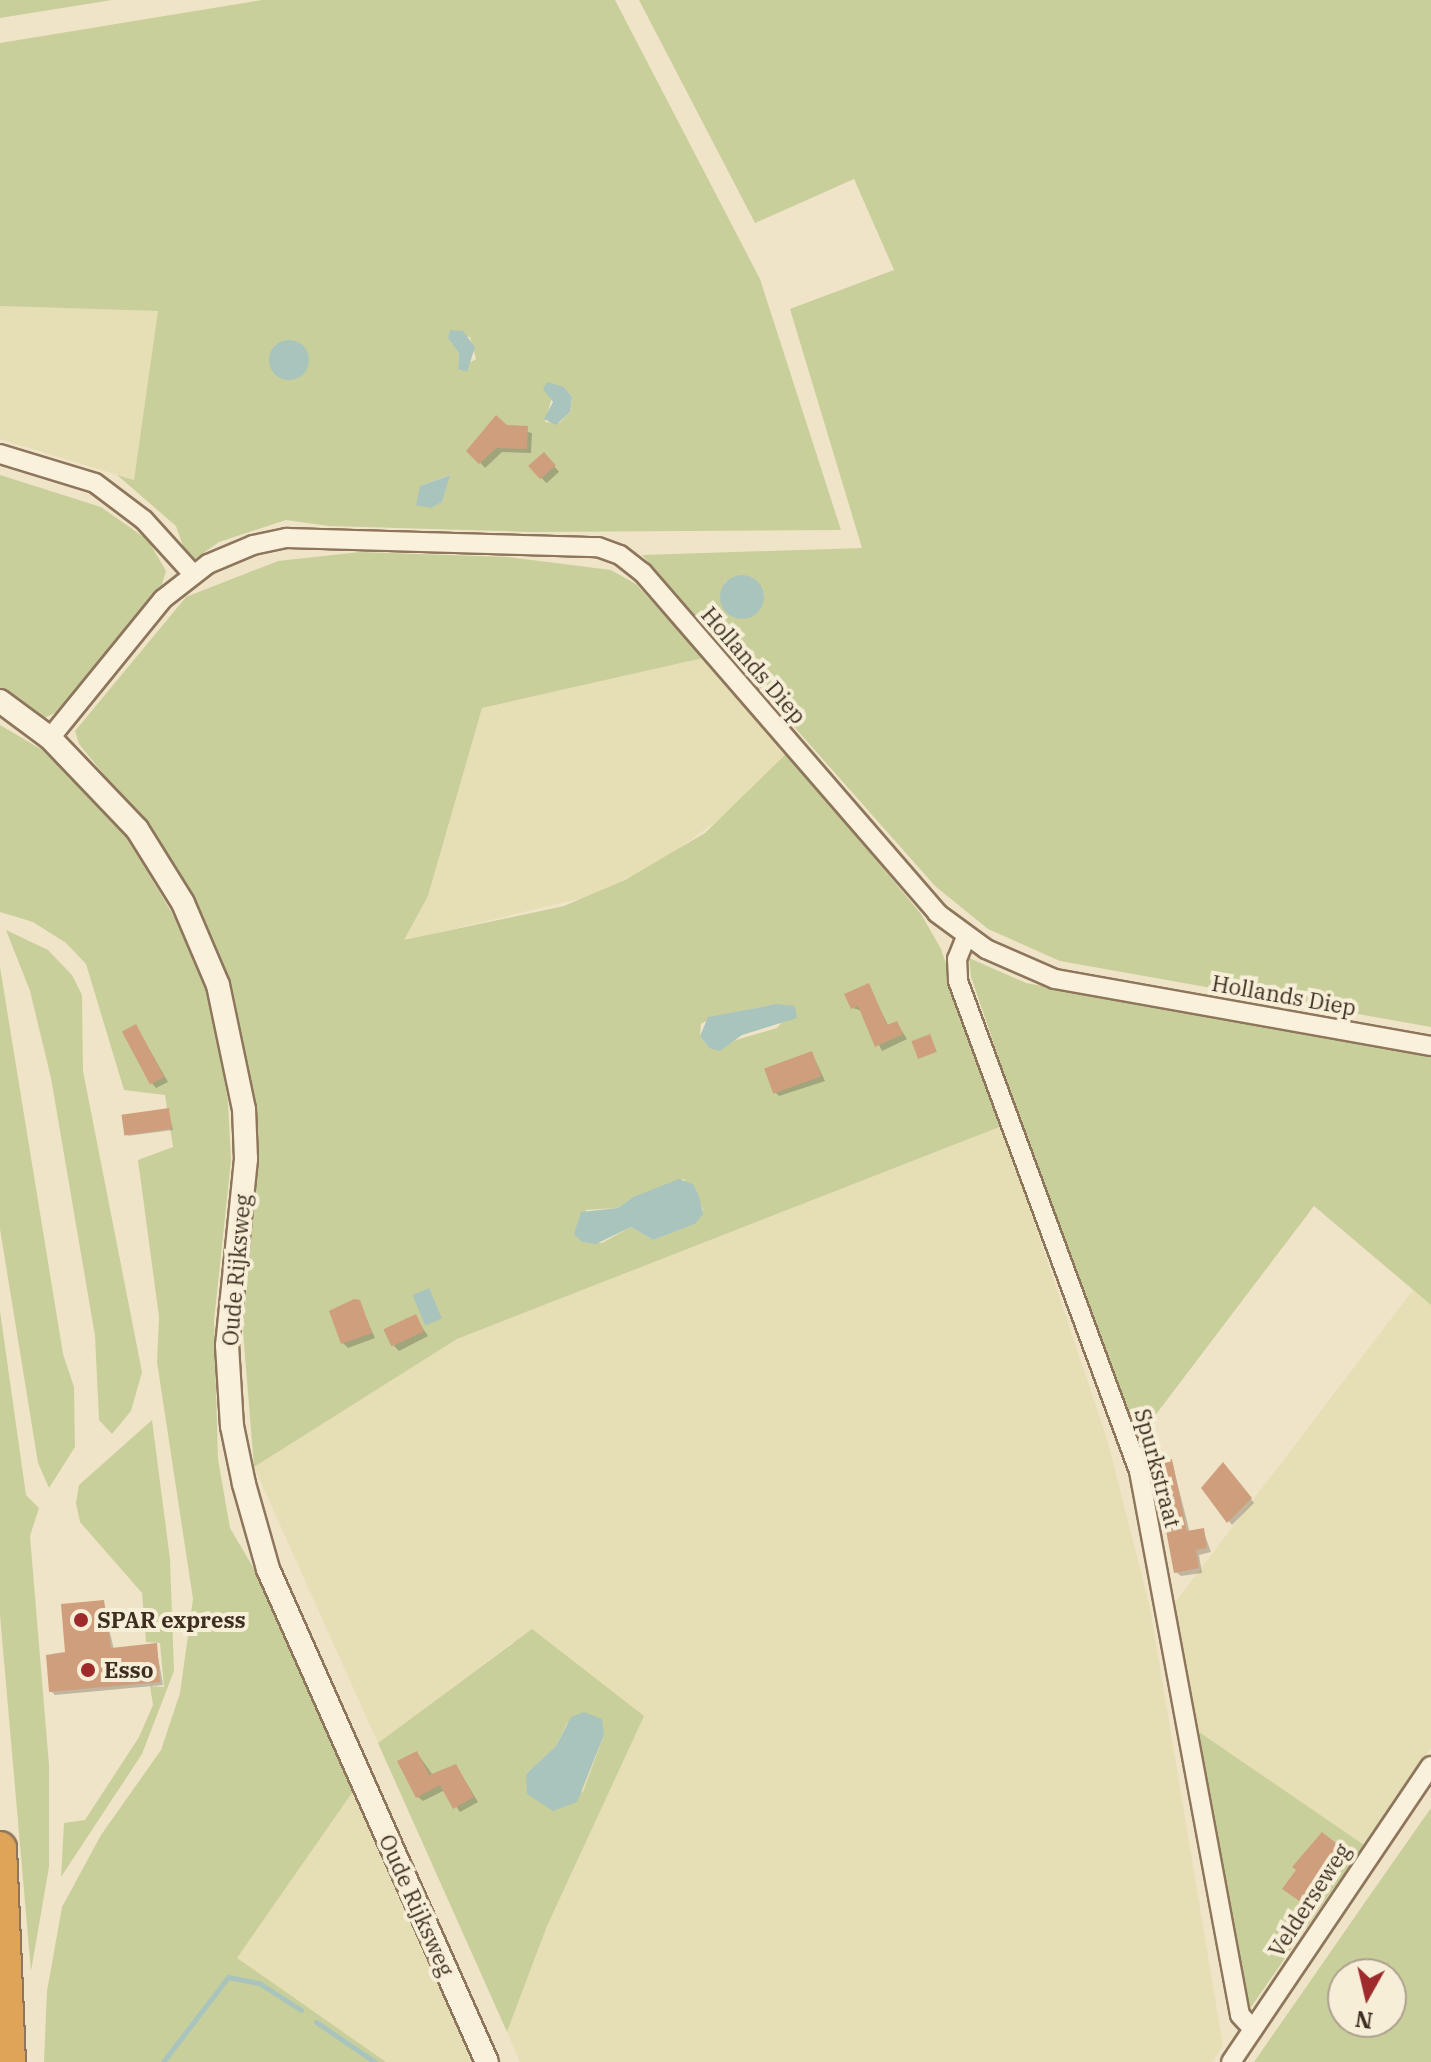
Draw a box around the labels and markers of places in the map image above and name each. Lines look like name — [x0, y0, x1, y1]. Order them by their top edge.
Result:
place label: SPAR express — [97, 1607, 246, 1633]
marker: SPAR express — [72, 1611, 90, 1629]
place label: Esso — [104, 1657, 153, 1683]
marker: Esso — [79, 1661, 97, 1679]

